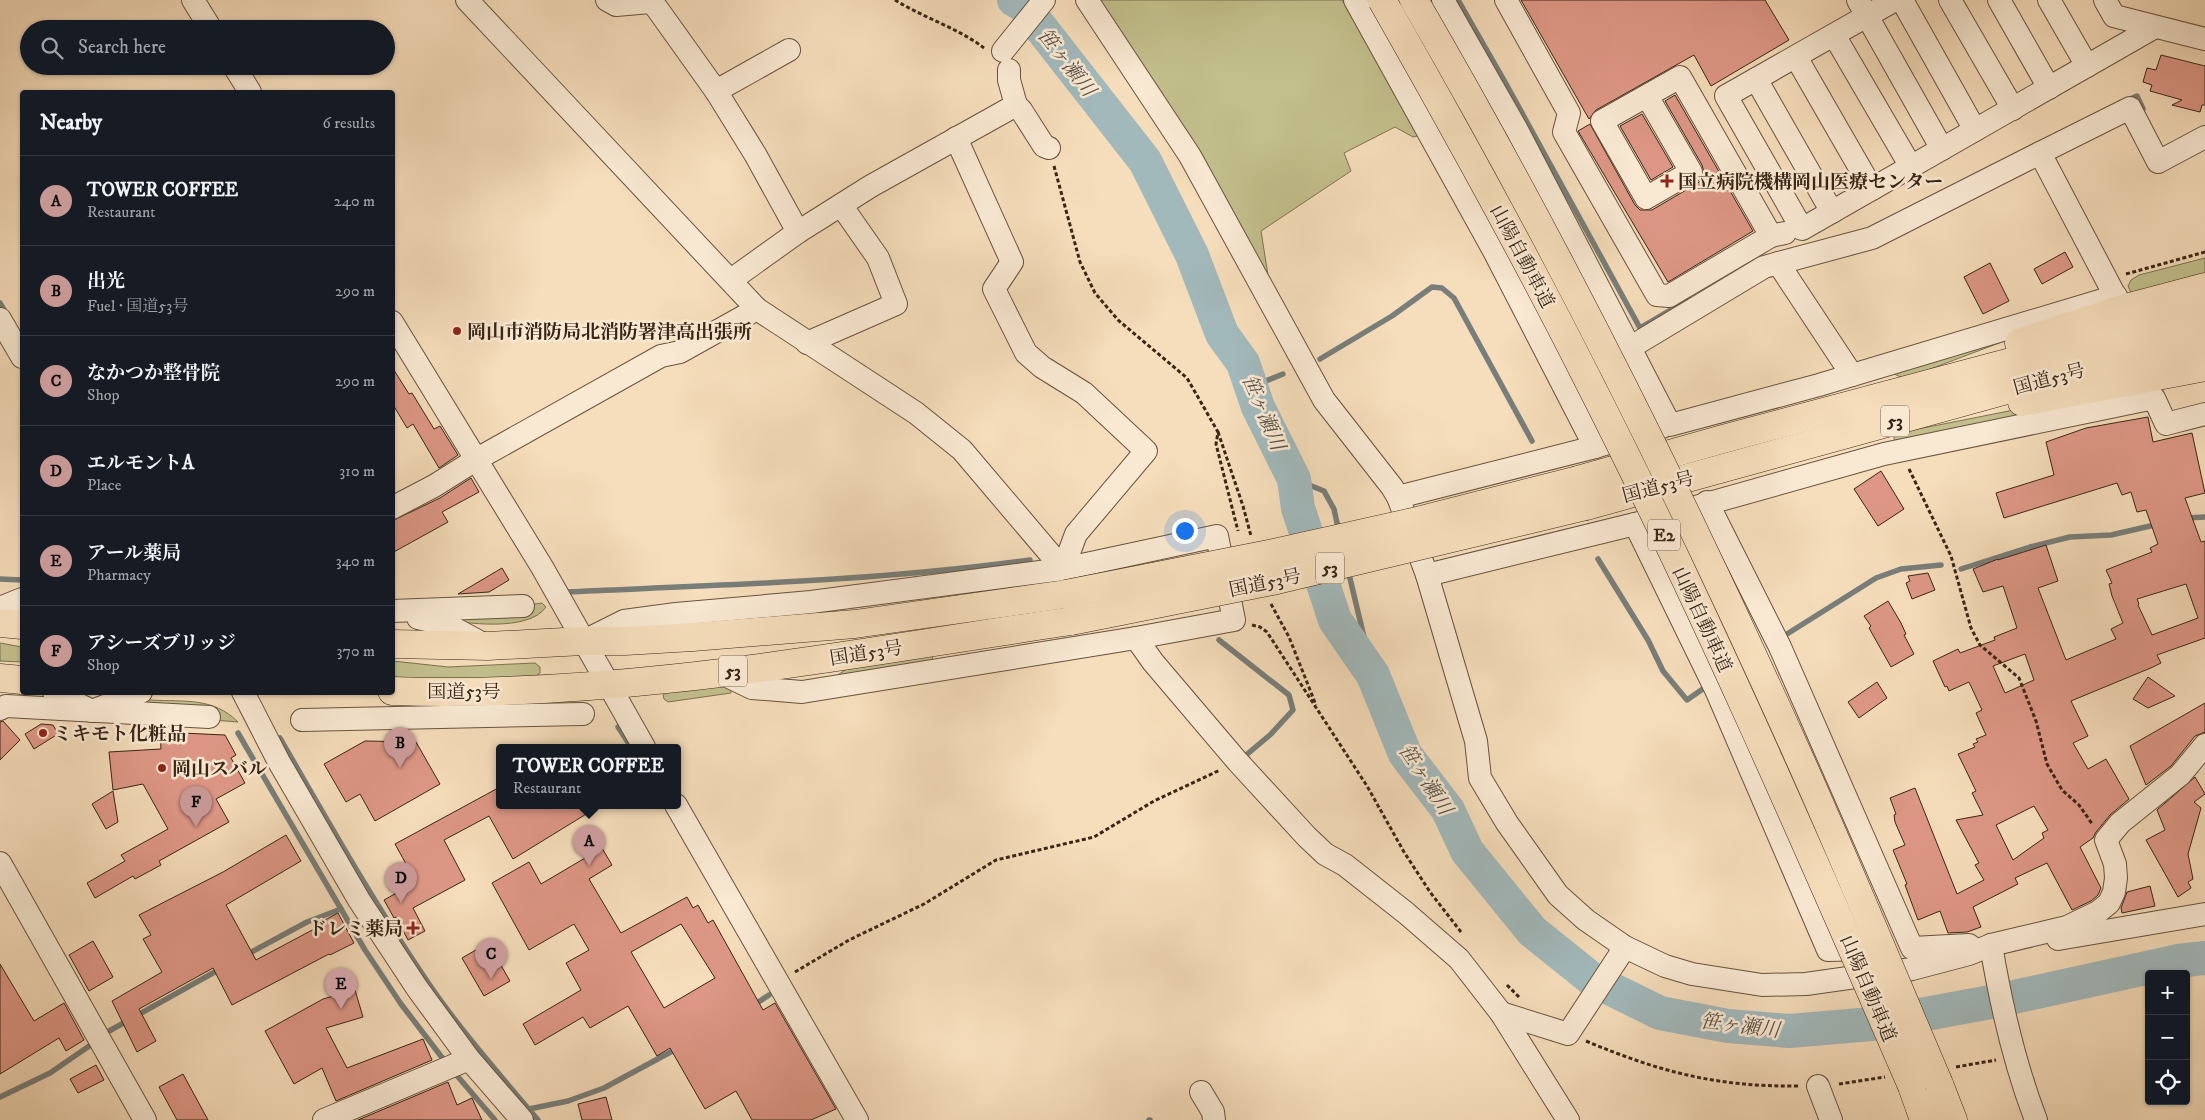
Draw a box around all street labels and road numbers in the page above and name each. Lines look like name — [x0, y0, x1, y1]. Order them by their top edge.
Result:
street label: 山陽自動車道 — [1485, 201, 1559, 312]
street label: 国道53号 — [2011, 359, 2088, 400]
road number: 53 — [1881, 406, 1909, 436]
street label: 国道53号 — [1620, 467, 1697, 508]
road number: E2 — [1648, 520, 1680, 550]
road number: 53 — [1316, 552, 1344, 584]
street label: 山陽自動車道 — [1667, 563, 1736, 676]
street label: 国道53号 — [1227, 565, 1304, 602]
street label: 国道53号 — [828, 636, 904, 671]
road number: 53 — [719, 656, 747, 686]
street label: 国道53号 — [427, 681, 501, 704]
street label: 山陽自動車道 — [1835, 932, 1900, 1046]

